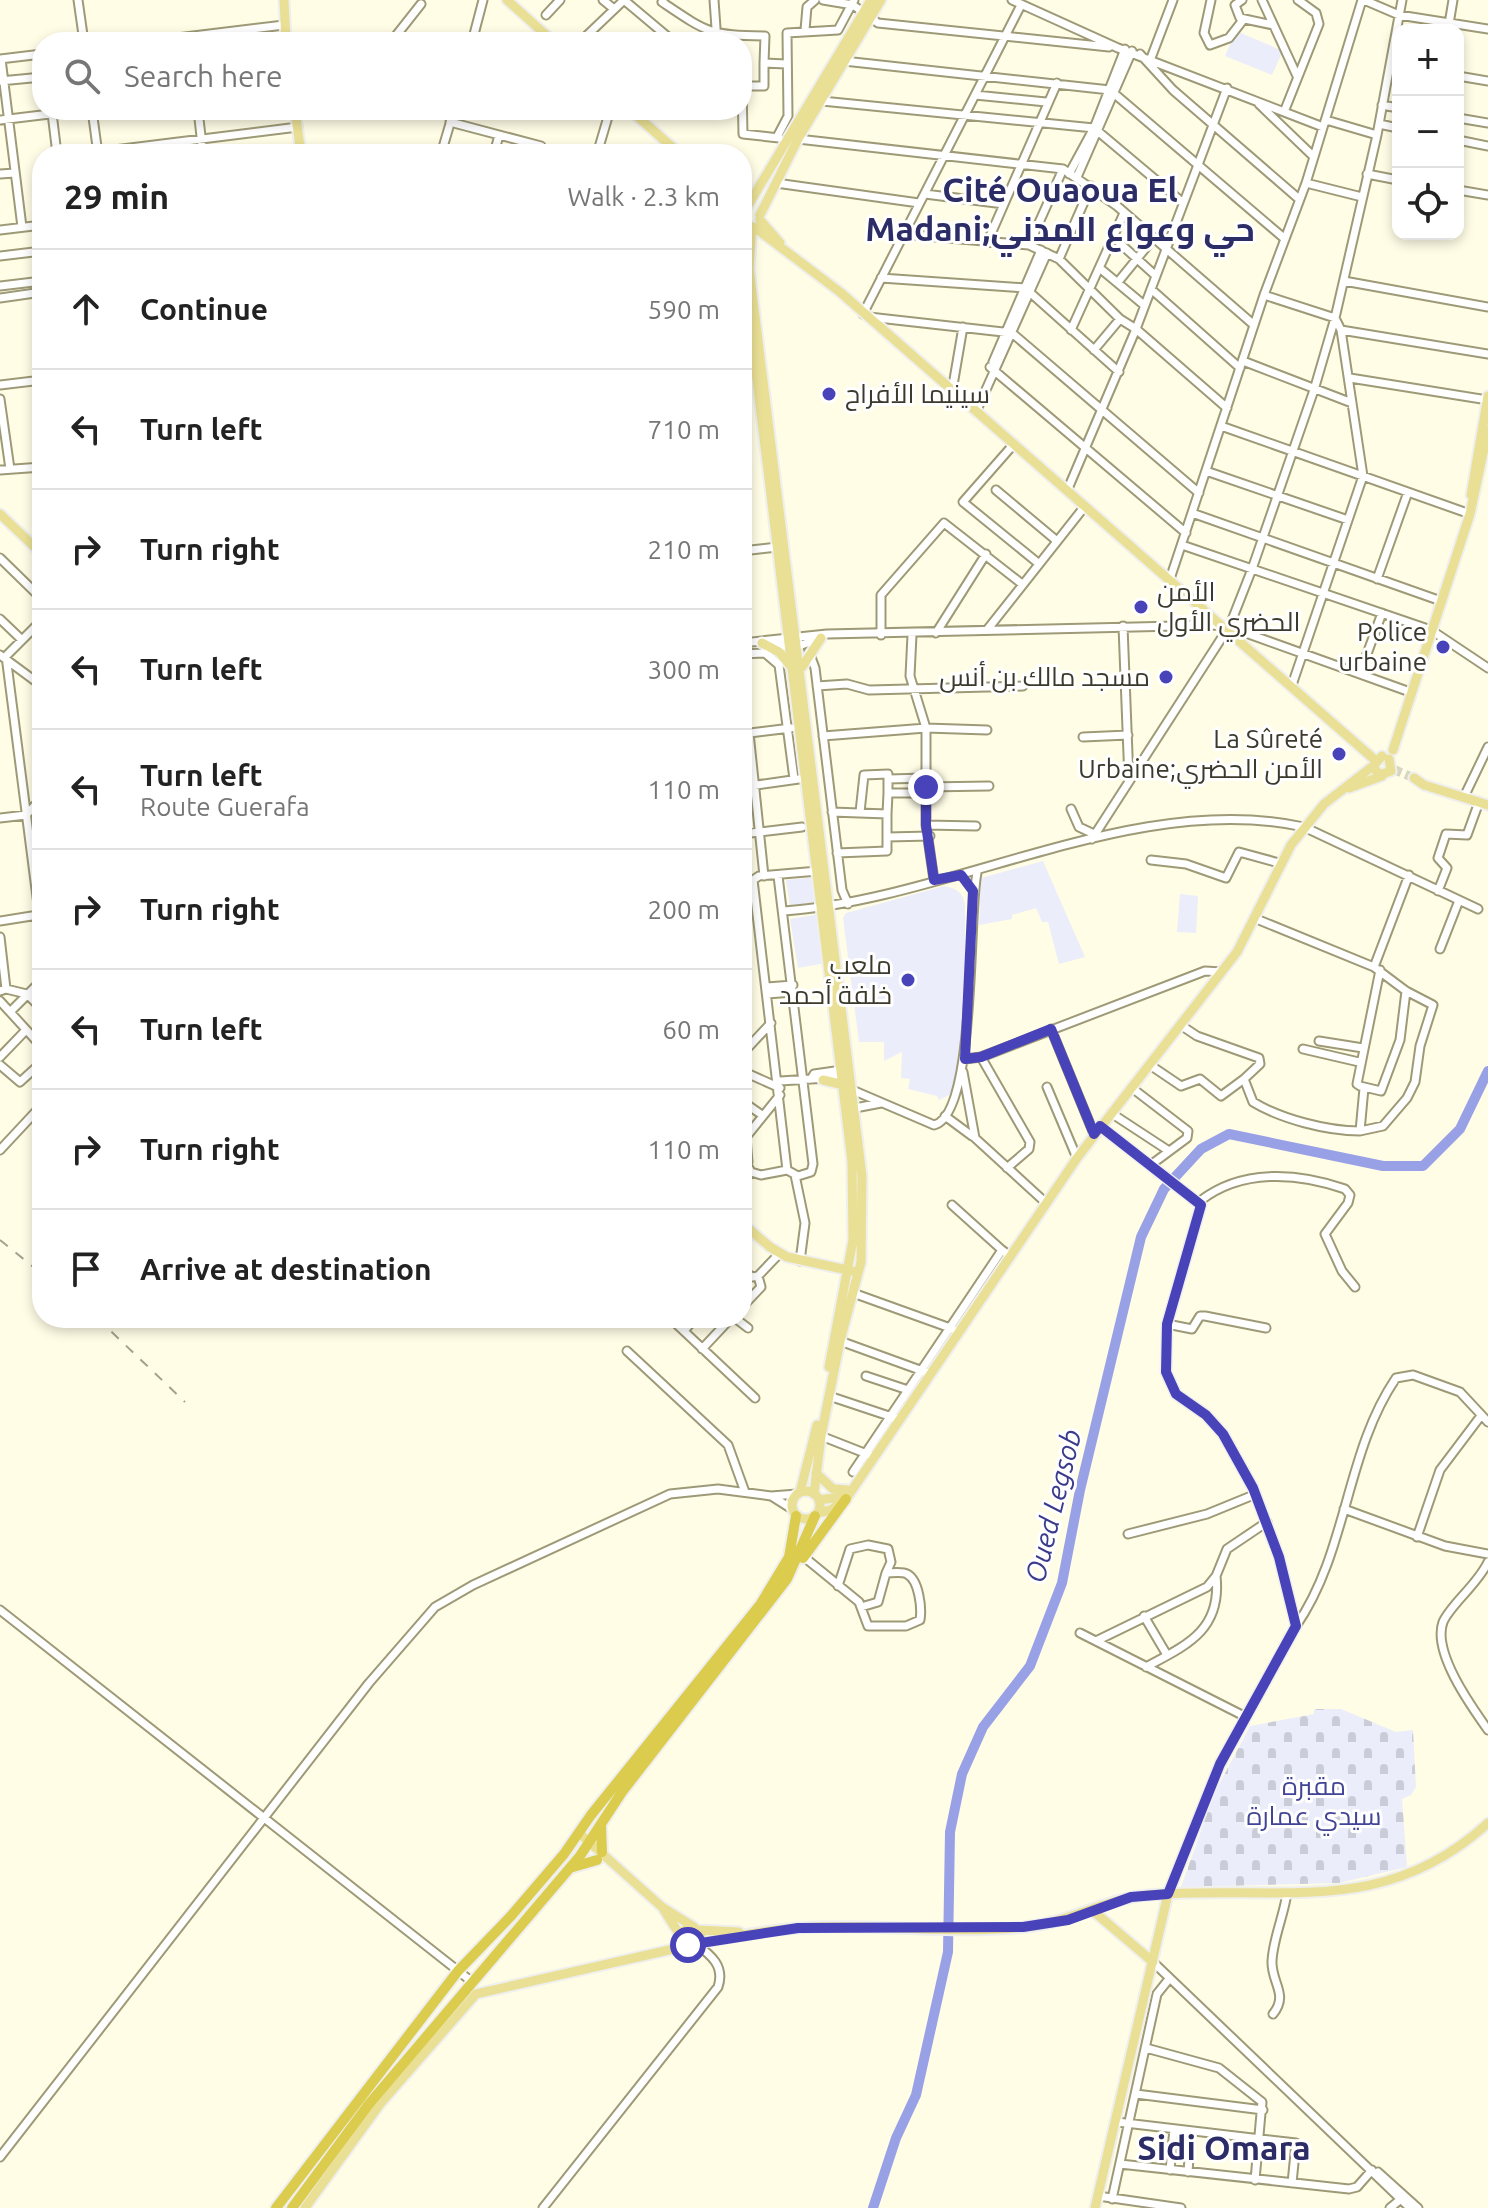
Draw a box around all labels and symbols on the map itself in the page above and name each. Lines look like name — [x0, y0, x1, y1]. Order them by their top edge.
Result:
district label: Cité Ouaoua El Madani;حي وعواع المدني — [865, 170, 1255, 257]
place label: سينيما الأفراح — [845, 379, 990, 411]
marker: سينيما الأفراح — [820, 385, 838, 403]
place label: الأمن الحضري الأول — [1157, 577, 1300, 642]
marker: الأمن الحضري الأول — [1132, 598, 1150, 616]
place label: Police urbaine — [1338, 617, 1427, 676]
marker: Police urbaine — [1434, 638, 1452, 656]
place label: مسجد مالك بن أنس — [939, 660, 1150, 693]
marker: مسجد مالك بن أنس — [1157, 668, 1175, 686]
place label: La Sûreté Urbaine;الأمن الحضري — [1078, 724, 1323, 789]
marker: La Sûreté Urbaine;الأمن الحضري — [1330, 745, 1348, 763]
route end — [908, 769, 944, 805]
place label: ملعب خلفة أحمد — [779, 950, 892, 1009]
marker: ملعب خلفة أحمد — [899, 971, 917, 989]
water label: Oued Legsob — [1019, 1426, 1087, 1586]
park label: مقبرة سيدي عمارة — [1247, 1771, 1381, 1836]
route start — [670, 1927, 706, 1963]
district label: Sidi Omara — [1137, 2128, 1311, 2166]

